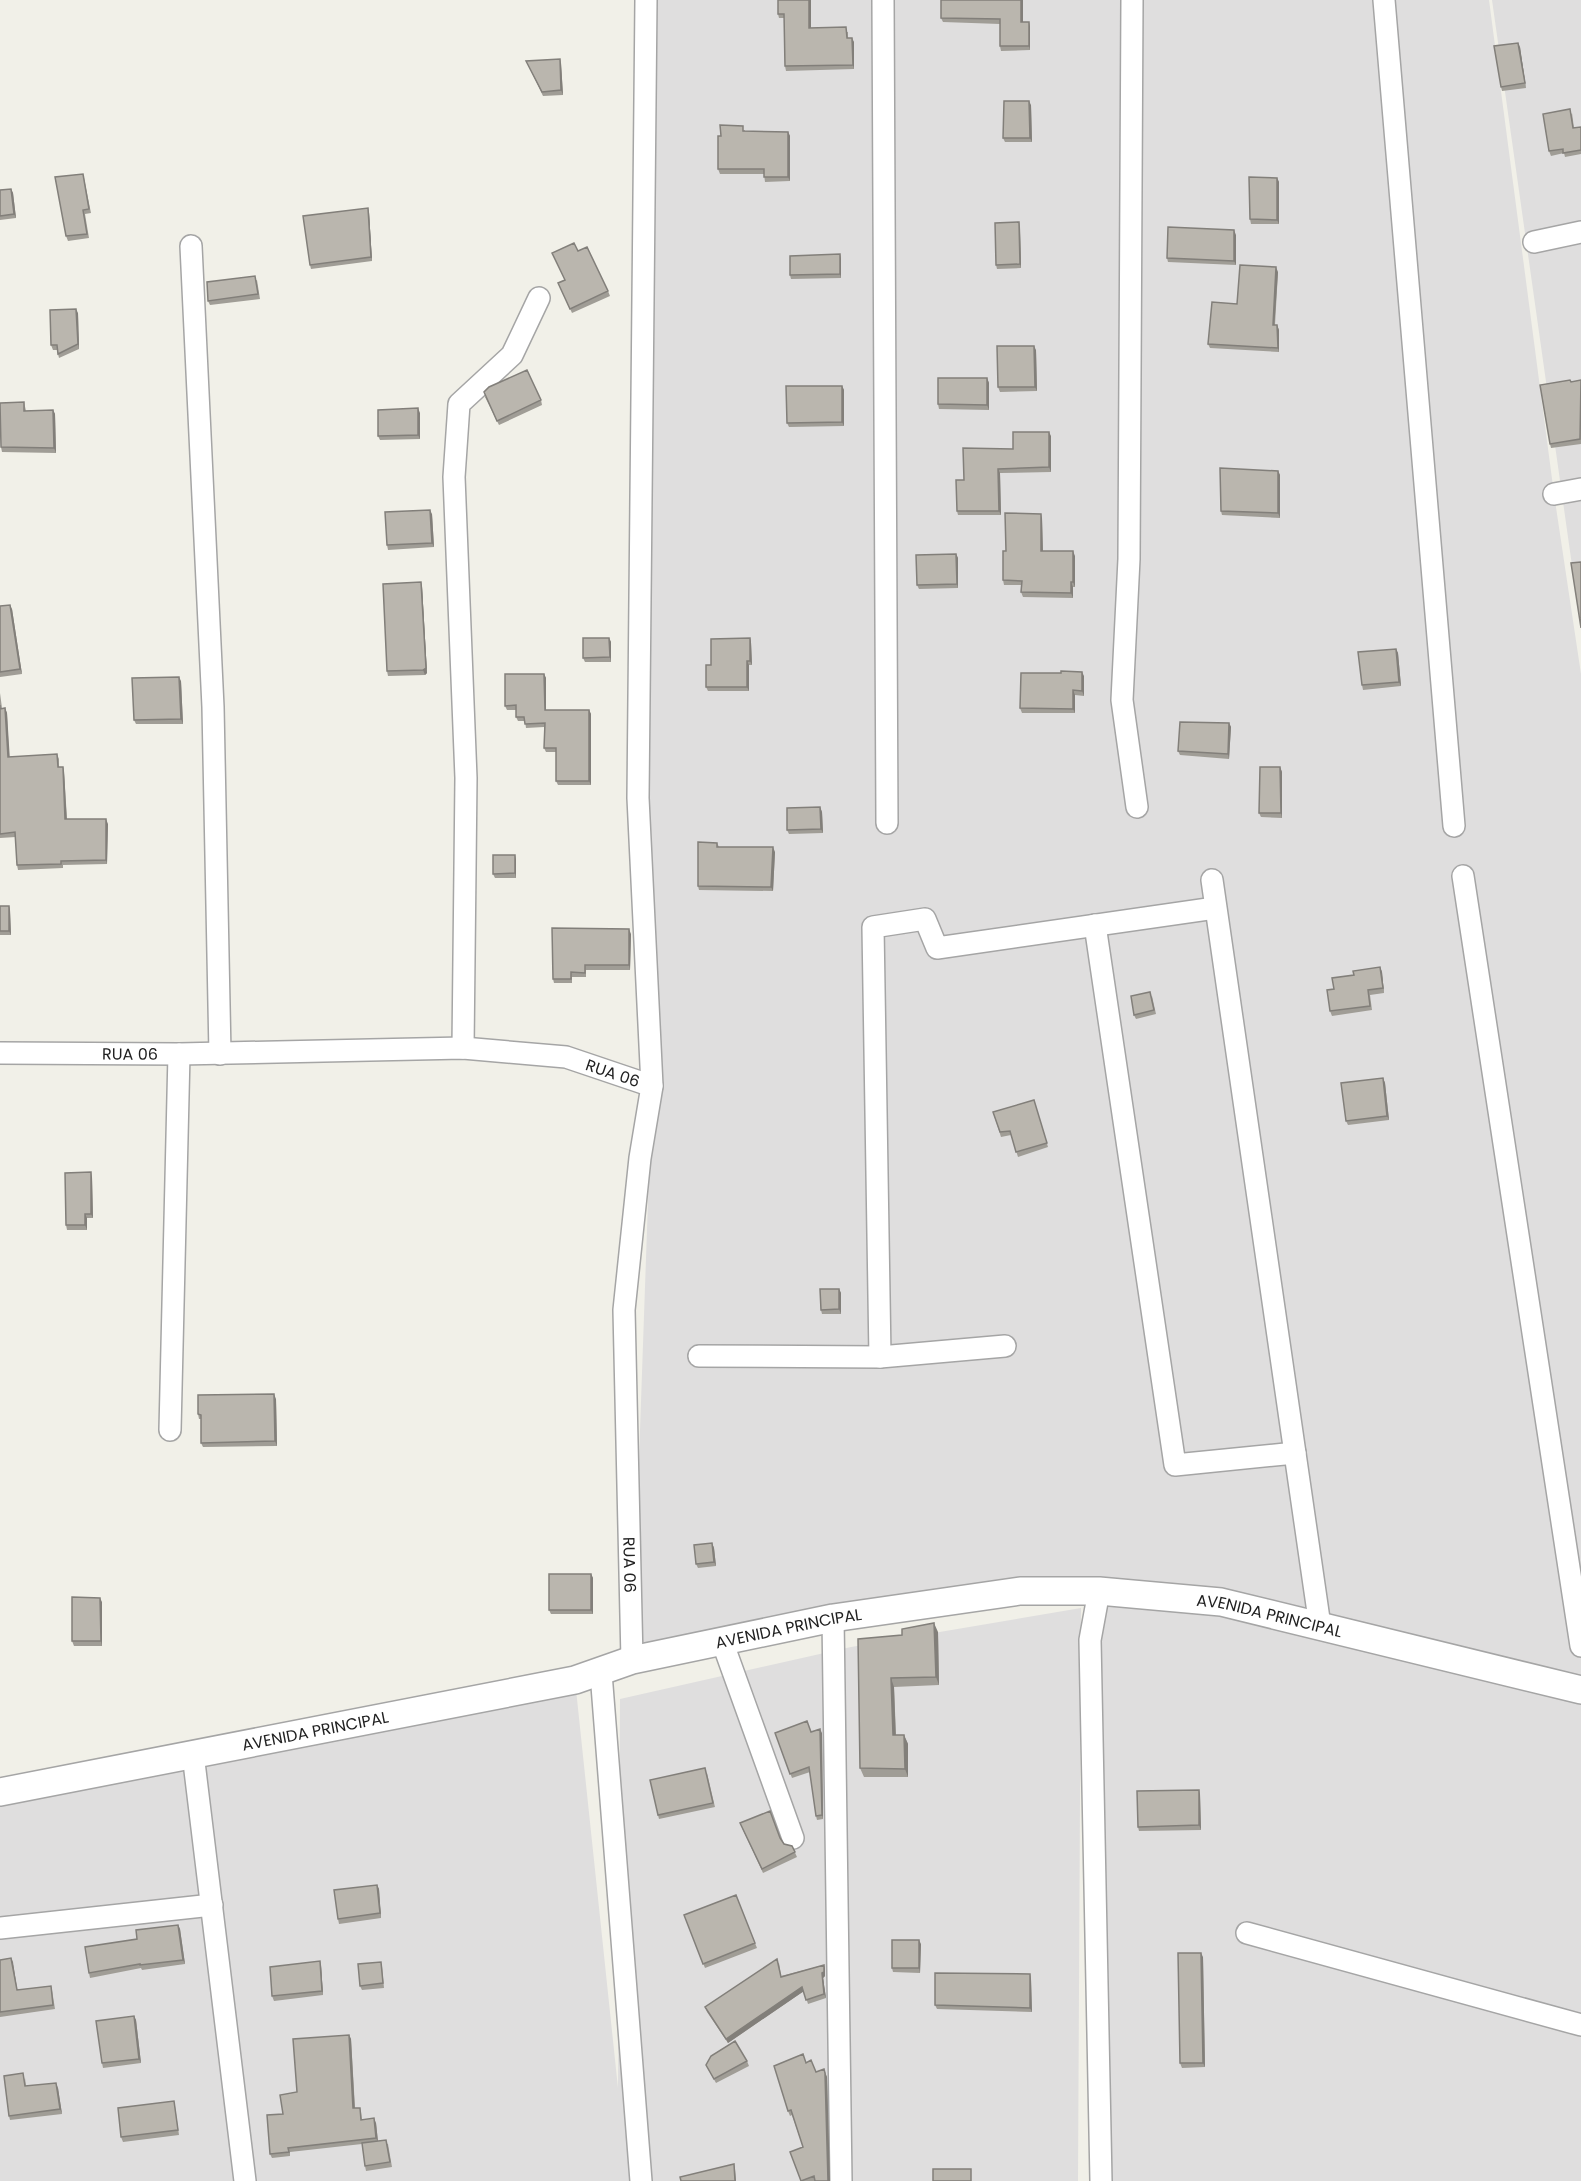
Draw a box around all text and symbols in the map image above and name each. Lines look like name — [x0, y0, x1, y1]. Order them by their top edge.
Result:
street label: RUA 06 — [102, 1043, 158, 1066]
street label: RUA 06 — [583, 1053, 643, 1093]
street label: RUA 06 — [617, 1537, 641, 1593]
street label: AVENIDA PRINCIPAL — [1196, 1589, 1345, 1643]
street label: AVENIDA PRINCIPAL — [713, 1603, 863, 1654]
street label: AVENIDA PRINCIPAL — [240, 1706, 391, 1757]

